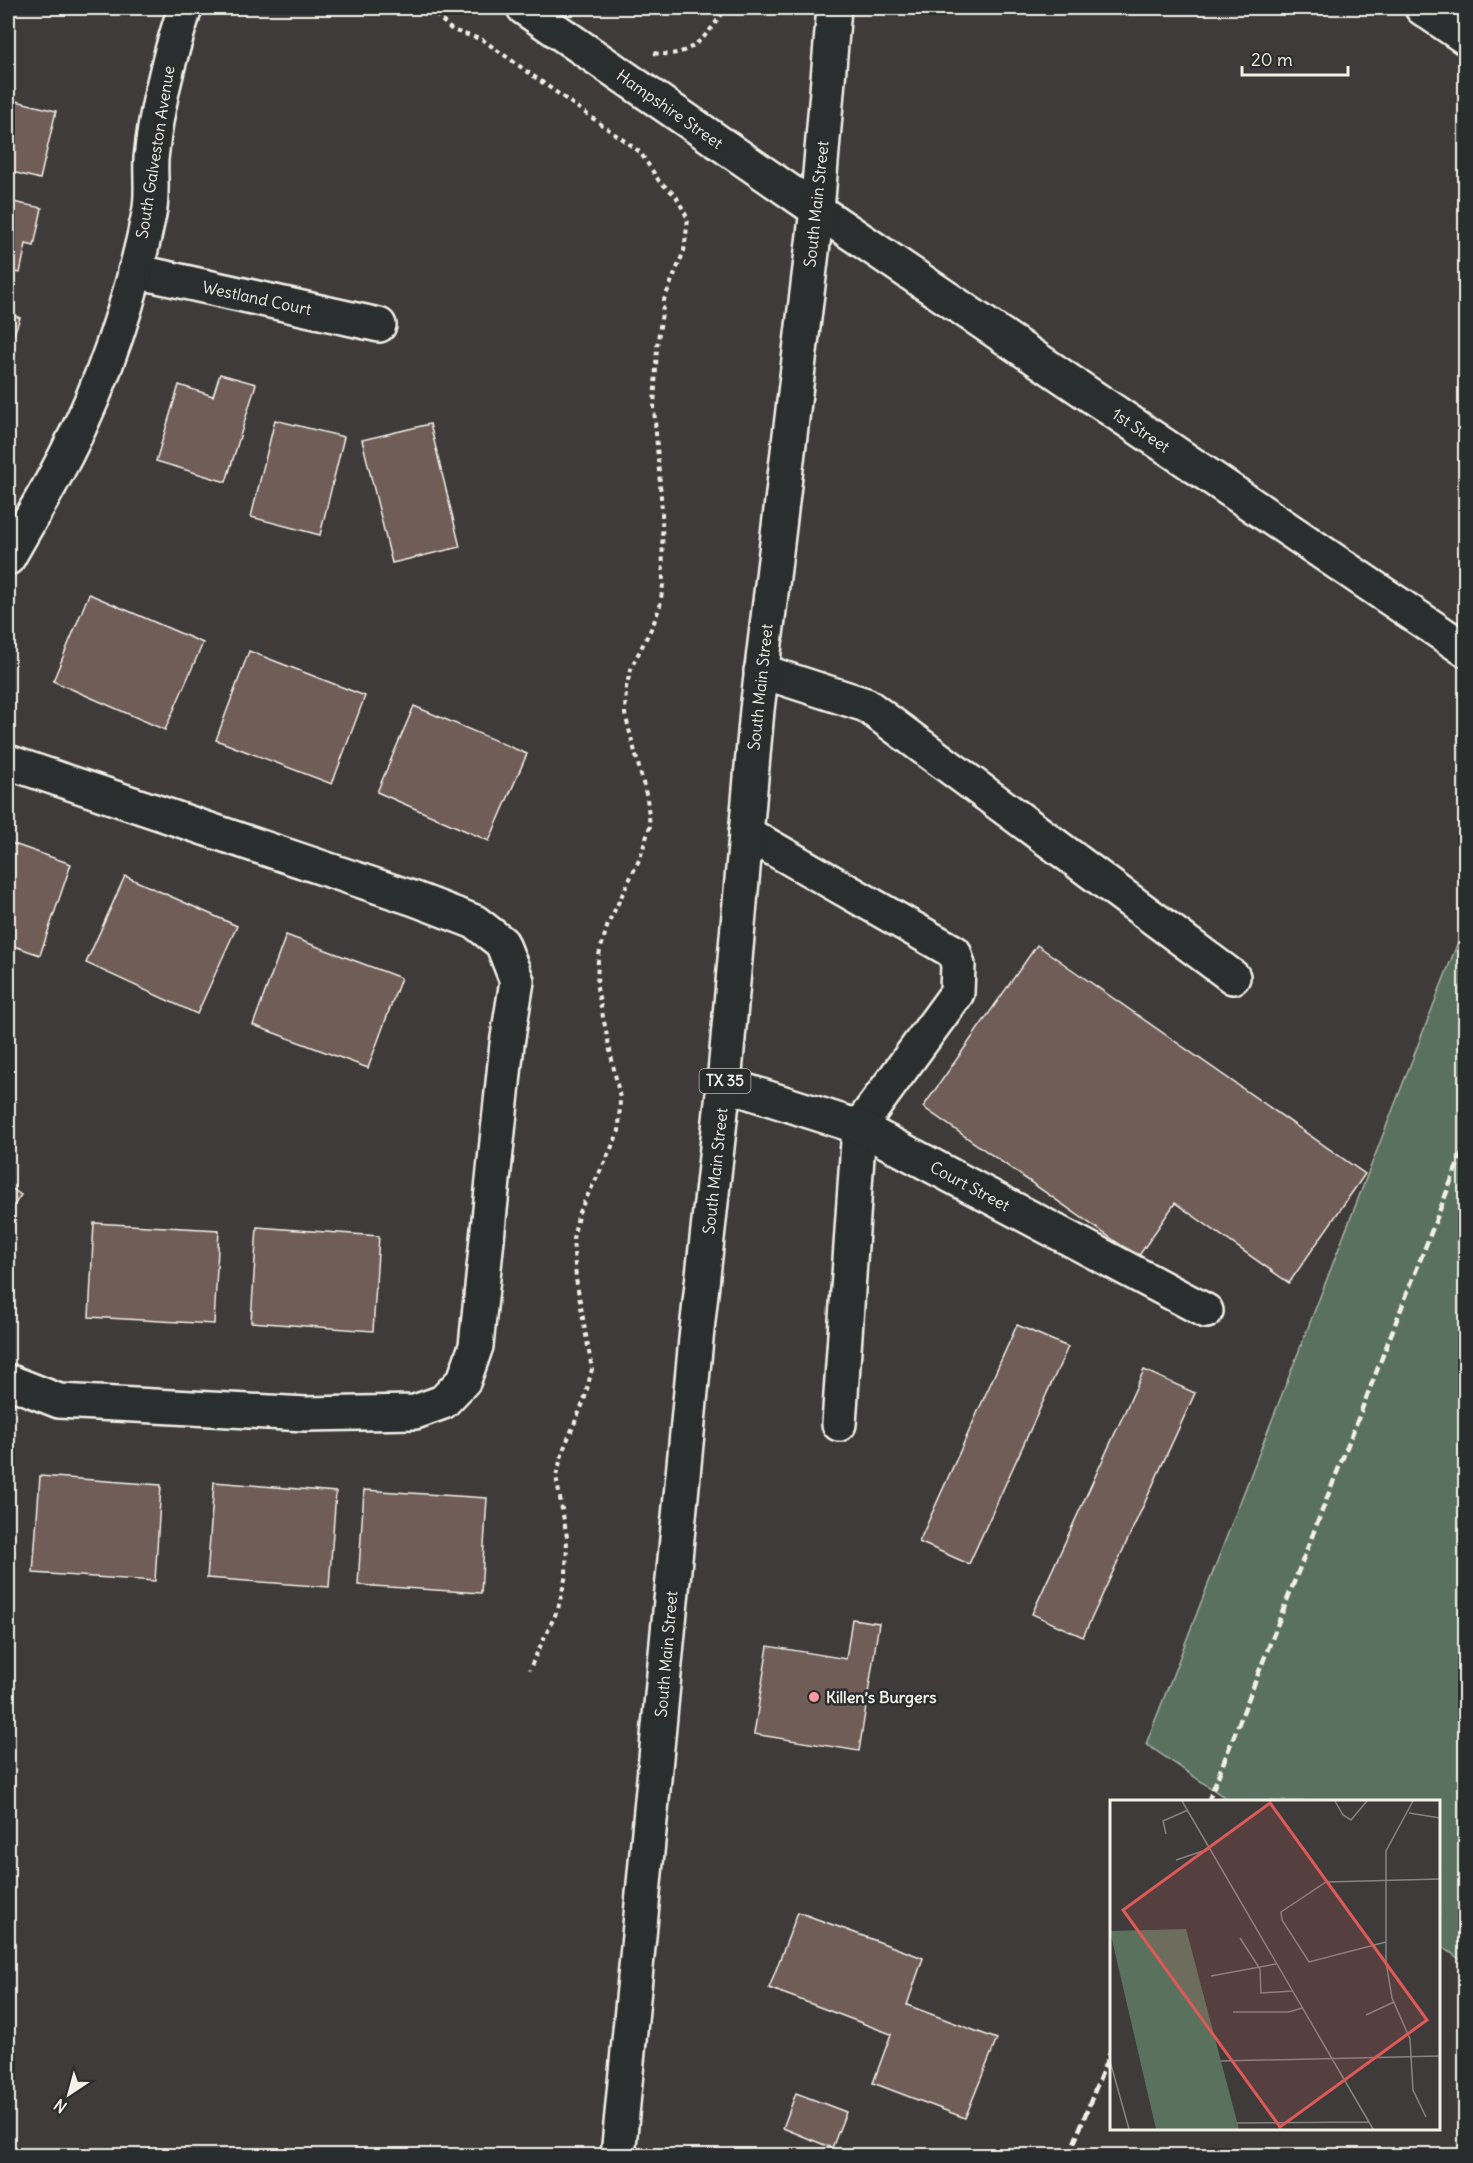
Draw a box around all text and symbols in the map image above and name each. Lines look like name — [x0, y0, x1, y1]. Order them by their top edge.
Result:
scale bar — [1242, 39, 1348, 77]
text: 20 m — [1251, 48, 1293, 71]
street label: South Galveston Avenue — [131, 64, 179, 240]
street label: Hampshire Street — [613, 65, 727, 153]
street label: South Main Street — [799, 139, 833, 268]
street label: Westland Court — [201, 277, 314, 319]
street label: 1st Street — [1108, 403, 1174, 457]
street label: South Main Street — [743, 622, 777, 751]
road number: TX 35 — [700, 1069, 750, 1093]
street label: South Main Street — [698, 1106, 732, 1235]
street label: Court Street — [927, 1157, 1014, 1216]
street label: South Main Street — [651, 1589, 682, 1718]
place label: Killen’s Burgers — [826, 1687, 936, 1708]
marker: Killen’s Burgers — [807, 1690, 821, 1704]
inset map — [1110, 1800, 1440, 2130]
north arrow — [39, 2064, 99, 2124]
text: N — [50, 2095, 71, 2117]

